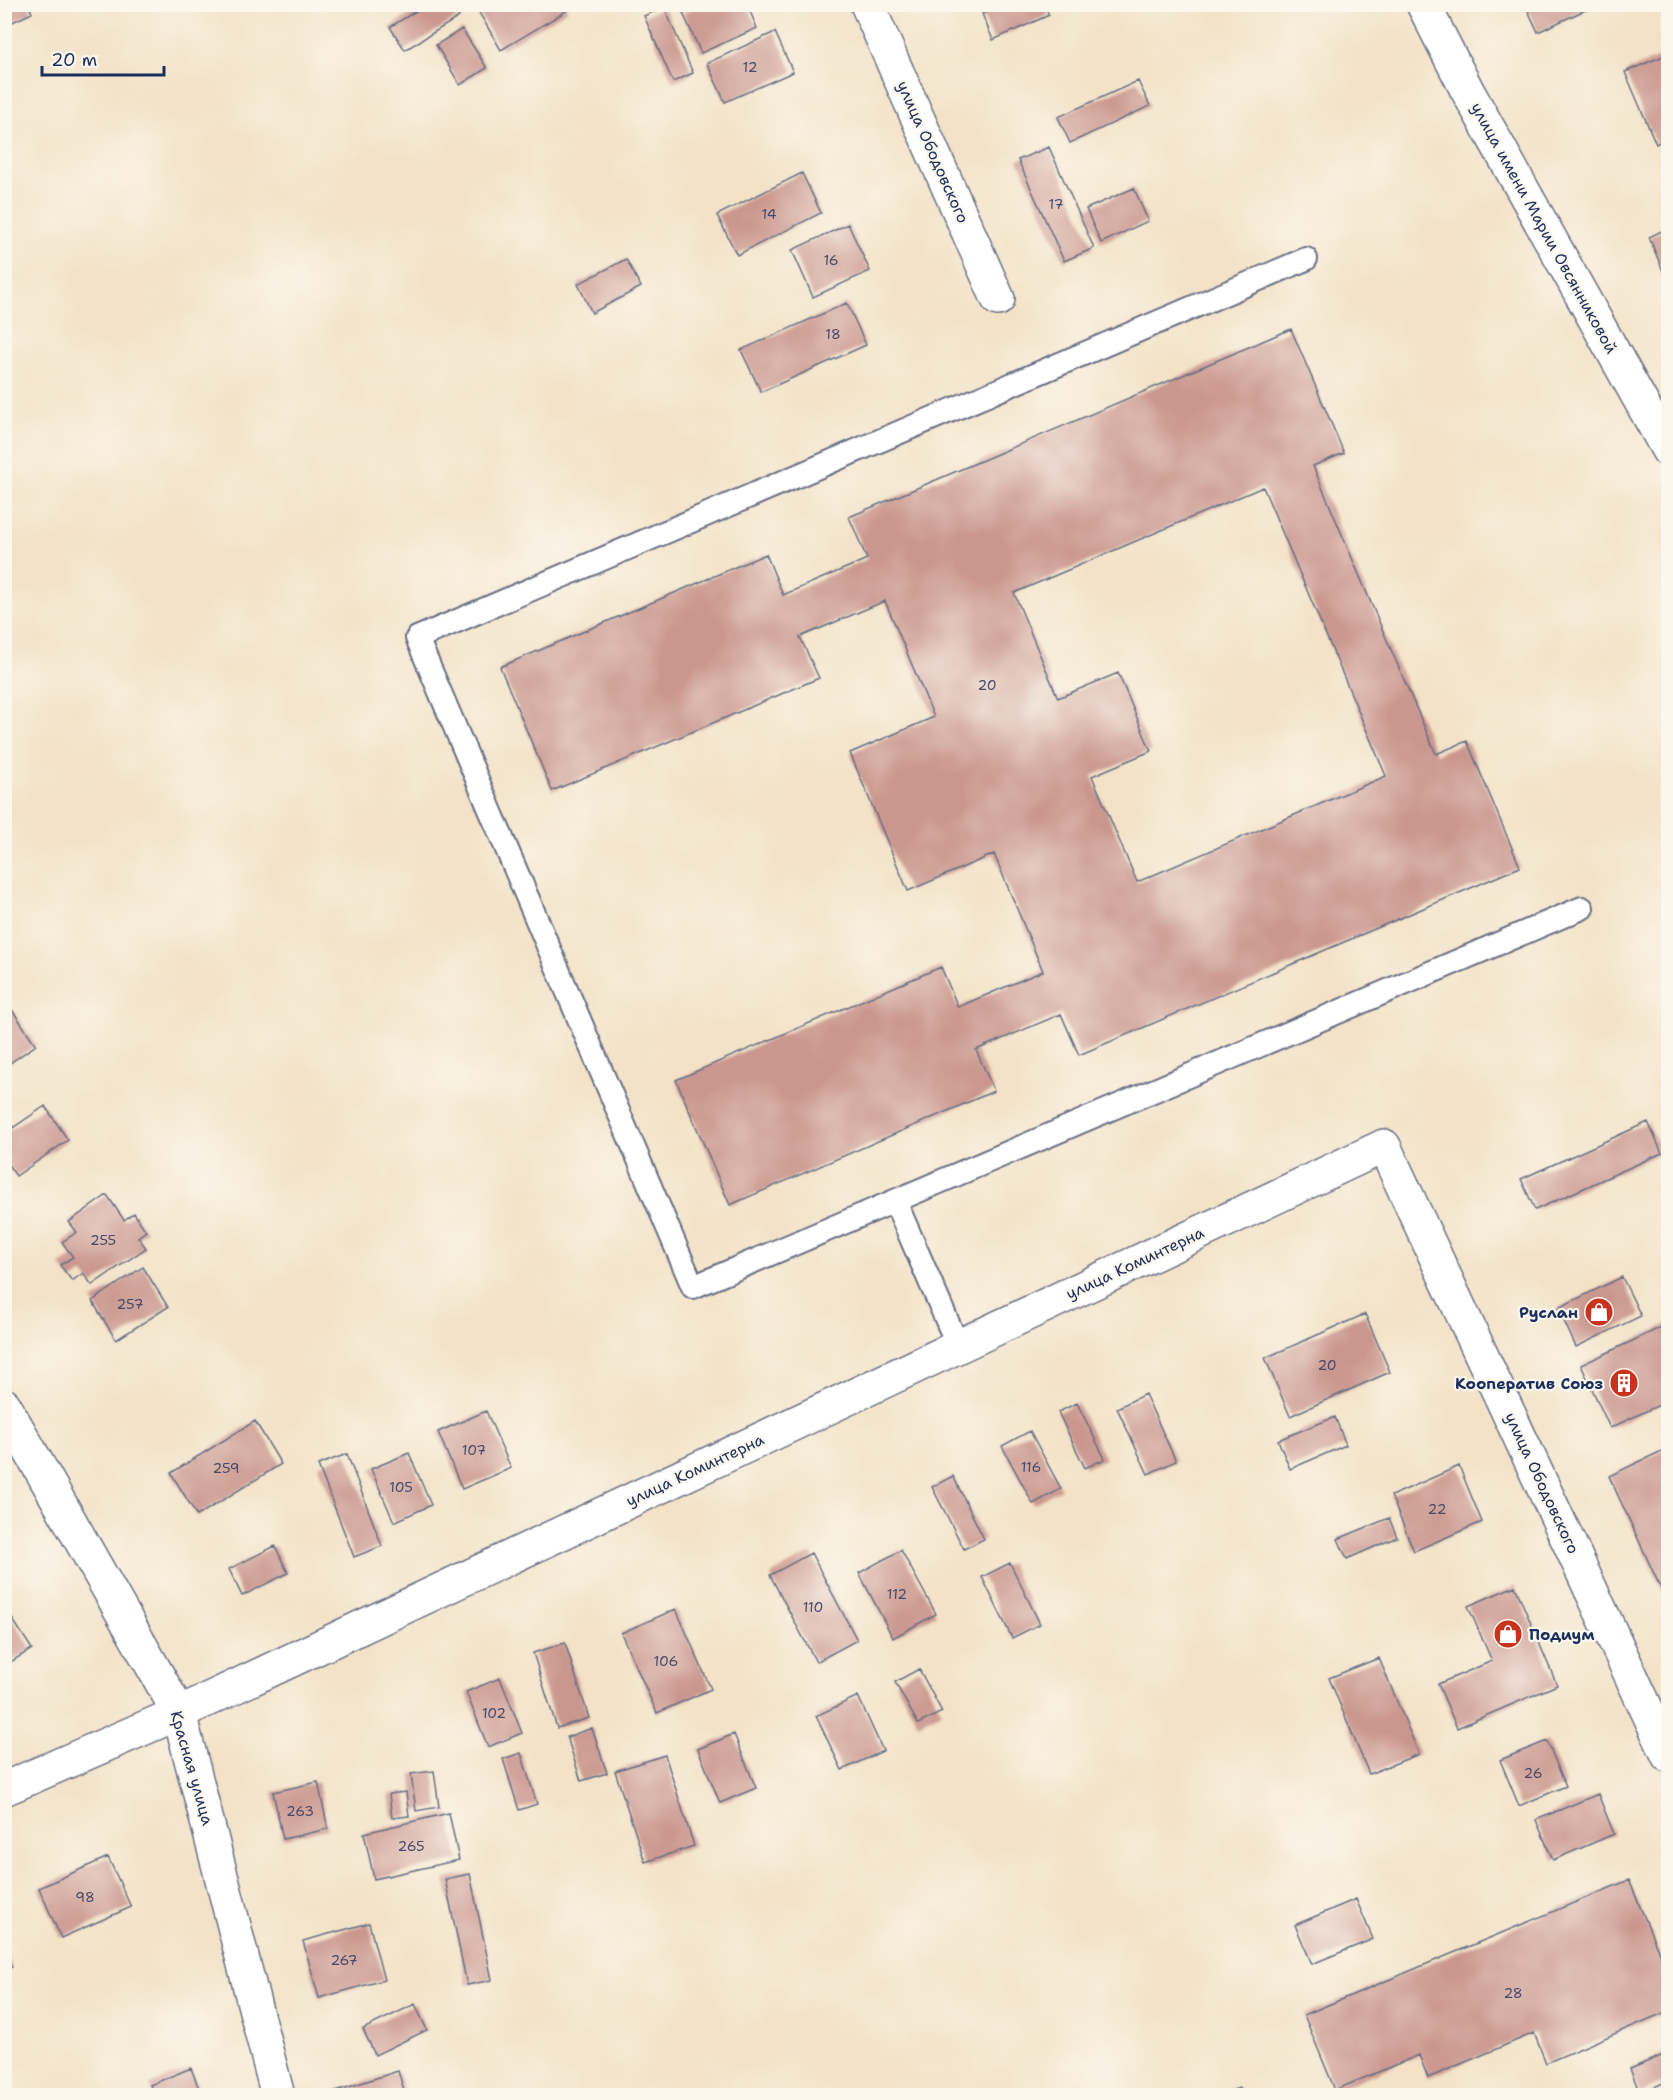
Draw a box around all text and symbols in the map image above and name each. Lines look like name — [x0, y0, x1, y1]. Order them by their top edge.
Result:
scale bar — [42, 39, 164, 77]
text: 20 m — [51, 48, 97, 72]
house number: 12 — [743, 58, 757, 76]
street label: улица Ободовского — [892, 77, 974, 227]
street label: улица имени Марии Овсянниковой — [1466, 99, 1622, 357]
house number: 17 — [1049, 195, 1063, 213]
house number: 14 — [761, 205, 777, 223]
house number: 16 — [823, 251, 839, 269]
house number: 18 — [825, 325, 841, 343]
house number: 20 — [977, 676, 997, 694]
street label: улица Коминтерна — [1063, 1222, 1207, 1304]
house number: 255 — [90, 1231, 116, 1249]
house number: 257 — [116, 1295, 144, 1313]
shop icon: Руслан — [1583, 1296, 1615, 1328]
place label: Руслан — [1519, 1302, 1578, 1323]
house number: 20 — [1317, 1356, 1337, 1374]
building icon: Кооператив Союз — [1608, 1367, 1640, 1399]
place label: Кооператив Союз — [1455, 1373, 1603, 1394]
street label: улица Ободовского — [1500, 1409, 1584, 1557]
street label: улица Коминтерна — [623, 1429, 767, 1511]
house number: 107 — [462, 1441, 486, 1459]
house number: 116 — [1021, 1458, 1041, 1476]
house number: 259 — [212, 1459, 240, 1477]
house number: 105 — [389, 1478, 413, 1496]
house number: 22 — [1428, 1500, 1446, 1518]
house number: 112 — [887, 1585, 907, 1603]
house number: 110 — [803, 1598, 823, 1616]
shop icon: Подиум — [1492, 1618, 1524, 1650]
place label: Подиум — [1529, 1624, 1595, 1645]
house number: 106 — [654, 1652, 678, 1670]
house number: 102 — [482, 1704, 506, 1722]
street label: Красная улица — [166, 1708, 218, 1828]
house number: 26 — [1524, 1764, 1543, 1782]
house number: 263 — [286, 1802, 314, 1820]
house number: 265 — [398, 1837, 424, 1855]
house number: 98 — [75, 1888, 95, 1906]
house number: 267 — [330, 1951, 358, 1969]
house number: 28 — [1503, 1984, 1523, 2002]

